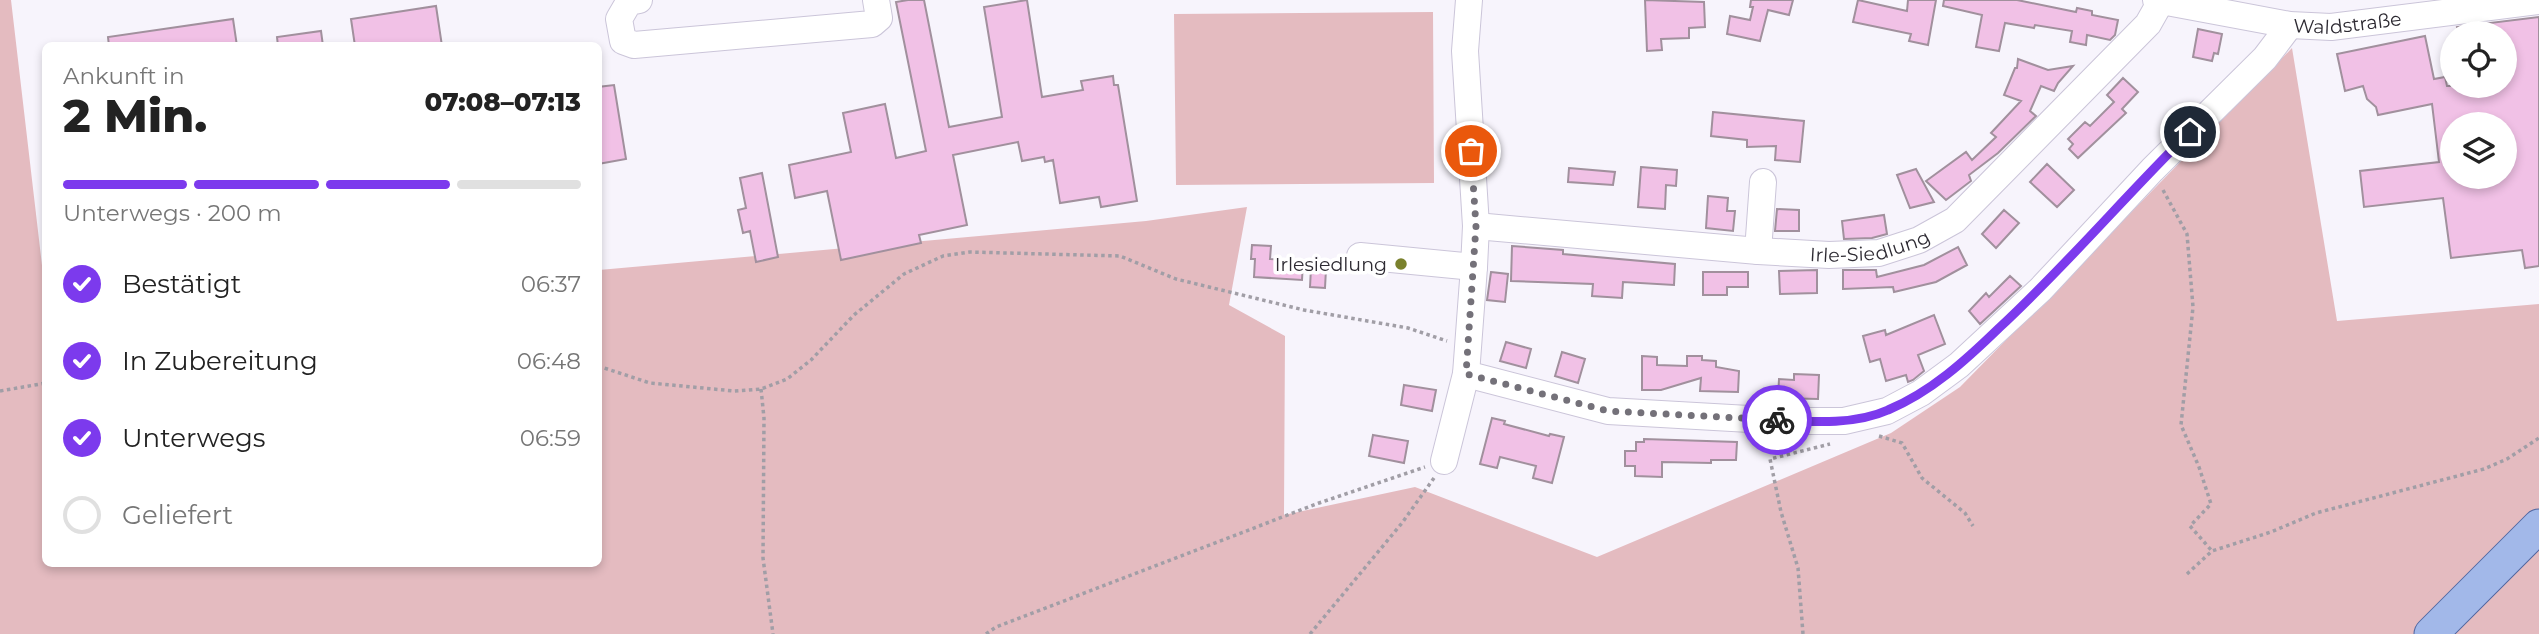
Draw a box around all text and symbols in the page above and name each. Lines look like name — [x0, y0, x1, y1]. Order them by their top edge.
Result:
street label: Waldstraße — [2293, 7, 2403, 39]
map controls — [2440, 21, 2517, 189]
button: locate — [2440, 21, 2517, 98]
text: Ankunft in — [63, 62, 184, 90]
text: 07:08–07:13 — [424, 86, 581, 118]
text: 2 Min. — [63, 87, 207, 144]
pin — [2160, 102, 2220, 162]
button: layers — [2440, 112, 2517, 189]
icon: home — [2171, 113, 2209, 151]
pin — [1441, 121, 1501, 181]
icon: bag — [1452, 132, 1490, 170]
text: Unterwegs · 200 m — [63, 199, 282, 227]
street label: Irle-Siedlung — [1809, 225, 1934, 267]
place label: Irlesiedlung — [1275, 253, 1387, 276]
marker: Irlesiedlung — [1393, 256, 1409, 272]
icon: check — [63, 265, 101, 303]
text: Bestätigt — [122, 268, 241, 300]
text: 06:37 — [521, 270, 581, 298]
icon: check — [63, 342, 101, 380]
text: In Zubereitung — [122, 345, 318, 377]
text: 06:48 — [517, 347, 581, 375]
courier — [1742, 385, 1812, 455]
icon: bike — [1758, 401, 1796, 439]
icon: check — [63, 419, 101, 457]
text: Unterwegs — [122, 422, 265, 454]
text: 06:59 — [520, 424, 581, 452]
text: Geliefert — [122, 499, 233, 531]

